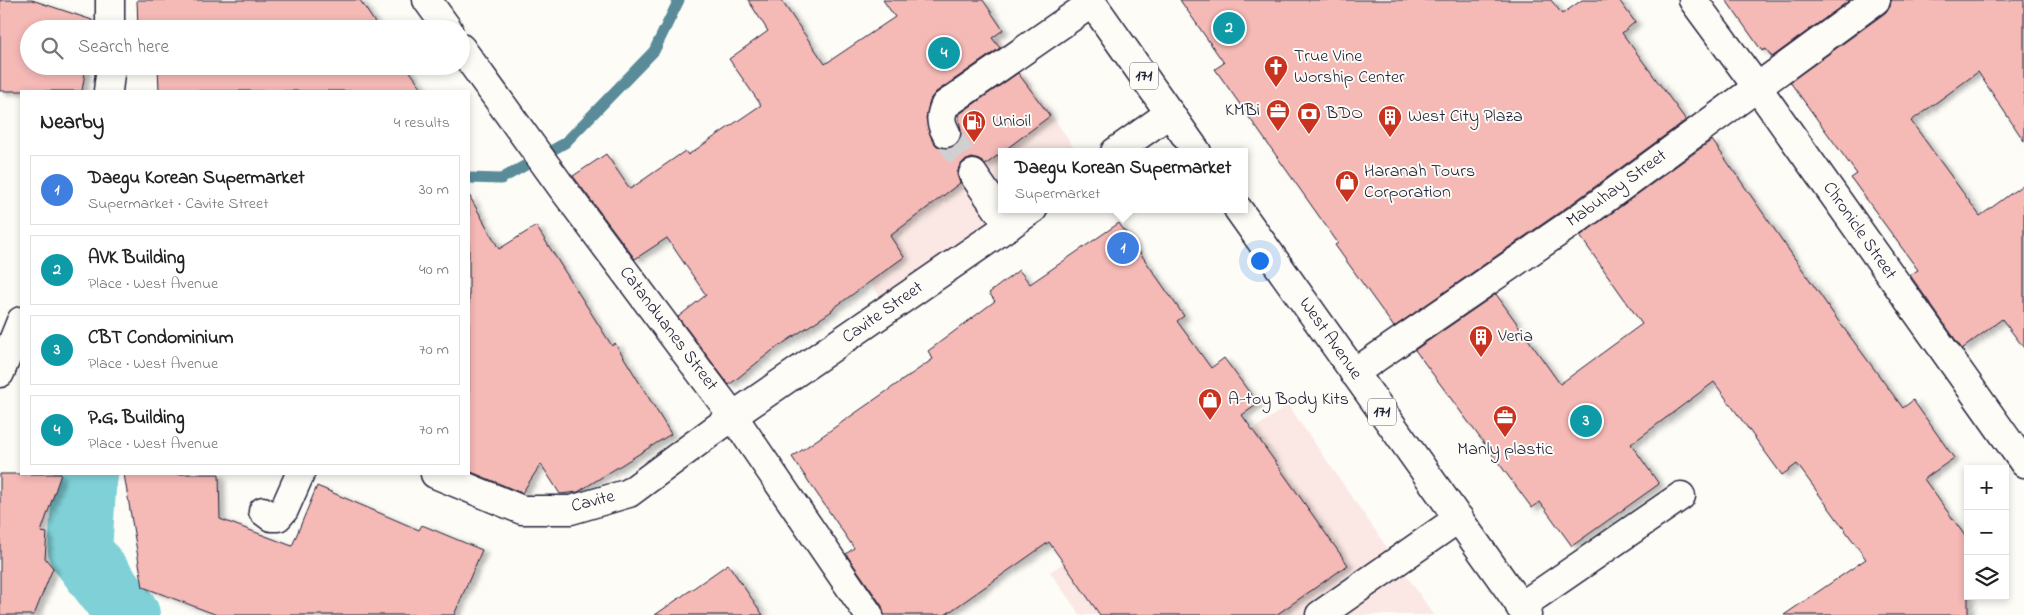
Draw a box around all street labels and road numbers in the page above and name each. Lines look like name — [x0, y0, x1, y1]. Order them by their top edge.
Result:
road number: 171 — [1130, 62, 1158, 90]
street label: Mabuhay Street — [1561, 144, 1673, 234]
street label: Chronicle Street — [1816, 177, 1902, 285]
street label: Catanduanes Street — [612, 261, 724, 397]
street label: Cavite Street — [837, 275, 929, 351]
street label: West Avenue — [1292, 292, 1369, 386]
road number: 171 — [1368, 398, 1396, 426]
street label: Cavite — [569, 484, 618, 520]

